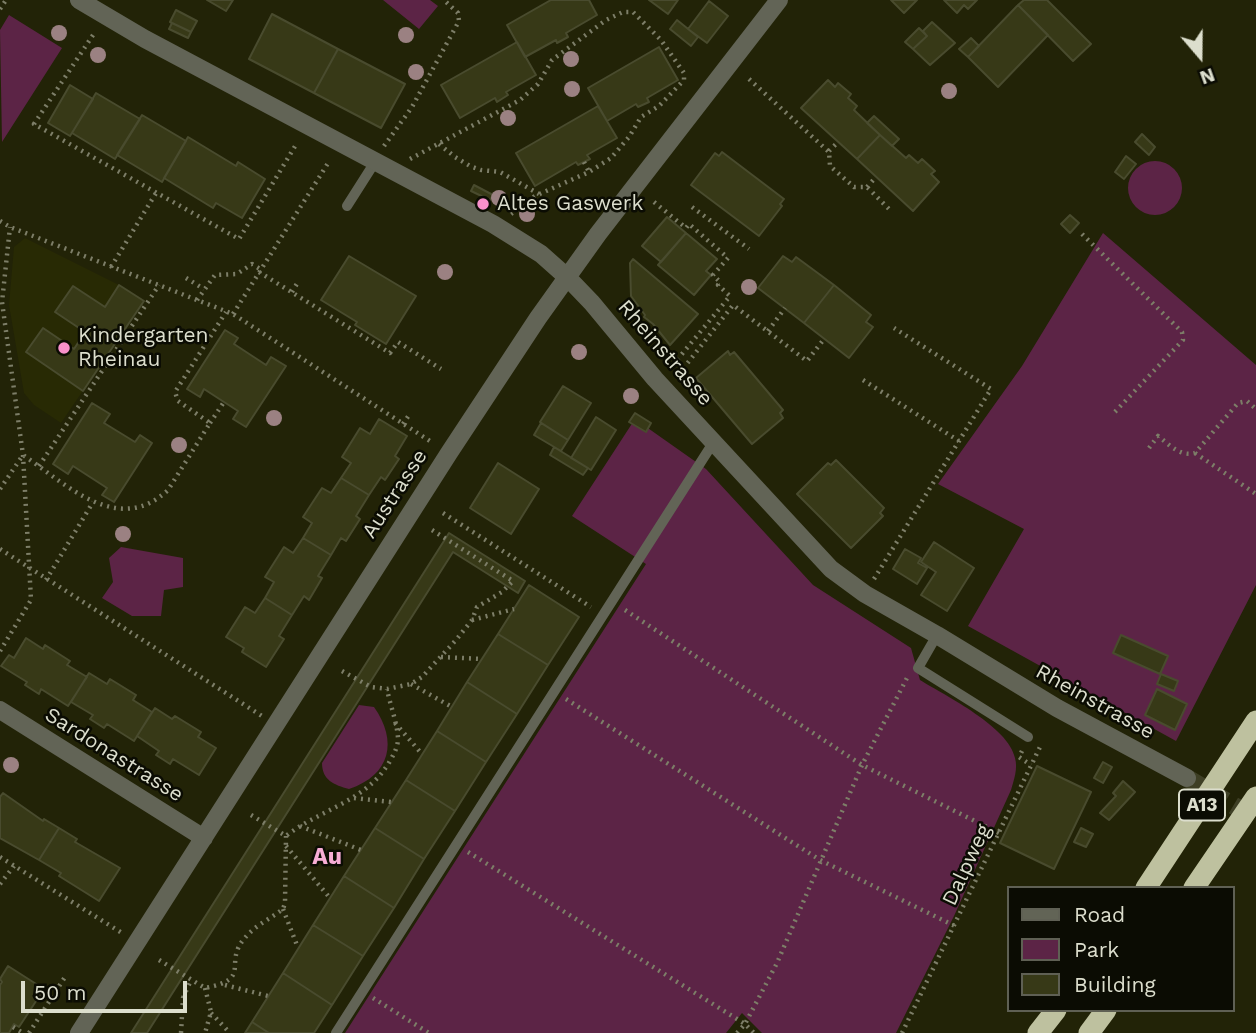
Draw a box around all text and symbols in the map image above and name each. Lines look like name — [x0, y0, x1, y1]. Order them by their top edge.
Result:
north arrow — [1165, 21, 1235, 91]
text: N — [1197, 63, 1218, 89]
place label: Altes Gaswerk — [497, 191, 643, 217]
marker: Altes Gaswerk — [475, 196, 491, 212]
street label: Rheinstrasse — [612, 295, 718, 411]
place label: Kindergarten Rheinau — [78, 323, 209, 373]
marker: Kindergarten Rheinau — [56, 340, 72, 356]
street label: Austrasse — [357, 445, 433, 543]
street label: Rheinstrasse — [1031, 659, 1159, 745]
street label: Sardonastrasse — [40, 702, 188, 808]
road number: A13 — [1179, 790, 1225, 820]
street label: Dalpweg — [937, 820, 997, 910]
district label: Au — [312, 843, 342, 871]
legend — [1007, 886, 1235, 1012]
text: Road — [1074, 902, 1125, 927]
text: Park — [1074, 937, 1119, 962]
scale bar — [24, 967, 191, 1011]
text: Building — [1074, 972, 1156, 997]
text: 50 m — [34, 980, 86, 1005]

